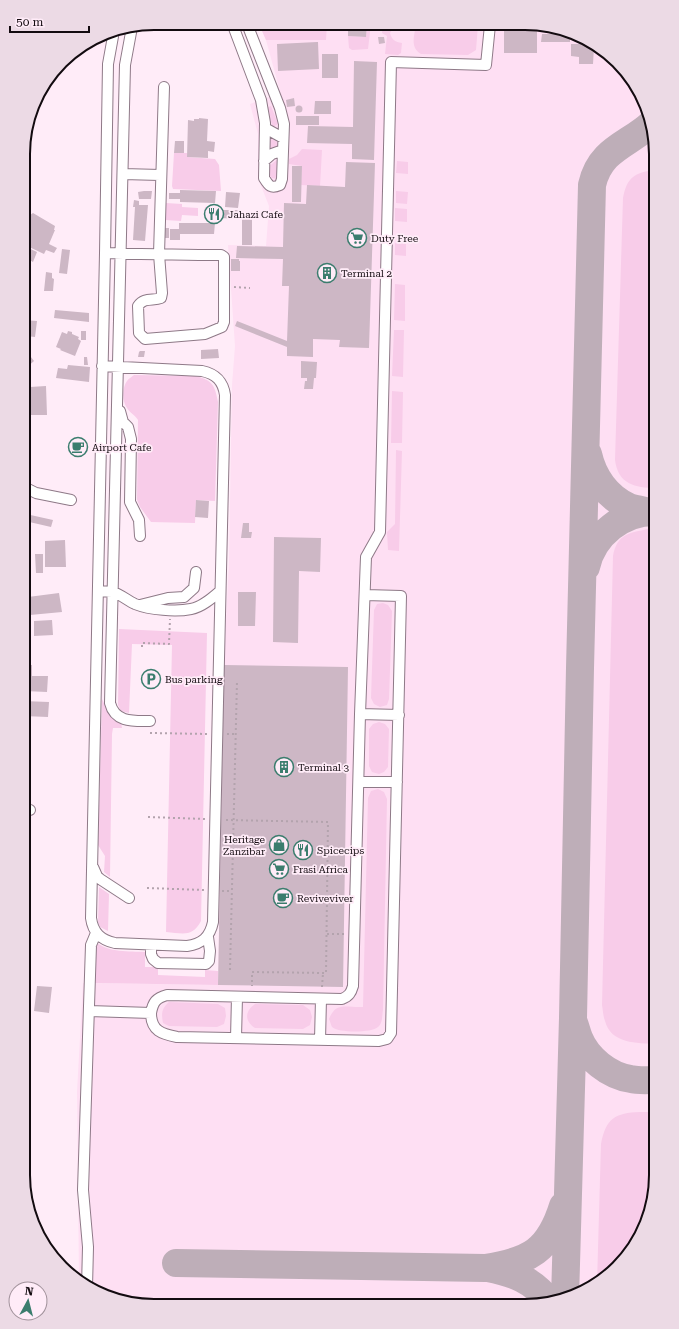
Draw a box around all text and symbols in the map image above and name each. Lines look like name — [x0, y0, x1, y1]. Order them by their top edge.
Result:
scale bar — [10, 8, 89, 34]
text: 50 m — [16, 15, 43, 29]
restaurant icon: Jahazi Cafe — [203, 203, 225, 225]
place label: Jahazi Cafe — [228, 209, 284, 220]
supermarket icon: Duty Free — [346, 227, 368, 249]
place label: Duty Free — [371, 233, 419, 244]
building icon: Terminal 2 — [316, 262, 338, 284]
place label: Terminal 2 — [341, 268, 392, 279]
cafe icon: Airport Cafe — [67, 436, 89, 458]
place label: Airport Cafe — [92, 442, 152, 453]
parking icon: Bus parking — [140, 668, 162, 690]
place label: Bus parking — [165, 674, 223, 685]
building icon: Terminal 3 — [273, 756, 295, 778]
place label: Terminal 3 — [298, 762, 349, 773]
place label: Heritage Zanzibar — [223, 834, 266, 857]
shop icon: Heritage Zanzibar — [268, 834, 290, 856]
restaurant icon: Spicecips — [292, 839, 314, 861]
place label: Spicecips — [317, 845, 364, 856]
supermarket icon: Frasi Africa — [268, 858, 290, 880]
place label: Frasi Africa — [293, 864, 349, 875]
cafe icon: Reviveviver — [272, 887, 294, 909]
place label: Reviveviver — [297, 893, 353, 904]
north arrow — [8, 1281, 48, 1321]
text: N — [24, 1285, 35, 1299]

